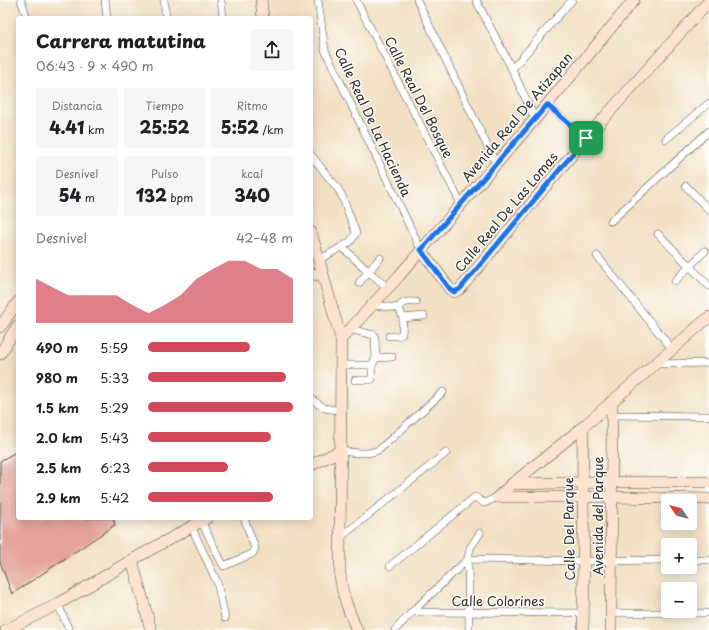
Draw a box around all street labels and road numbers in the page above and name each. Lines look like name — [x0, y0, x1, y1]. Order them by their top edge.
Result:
street label: Calle Real Del Bosque — [381, 33, 458, 161]
street label: Calle Real De La Hacienda — [331, 44, 416, 199]
street label: Avenida Real De Atizapan — [457, 48, 576, 185]
street label: Calle Real De Las Lomas — [450, 148, 562, 276]
street label: Avenida del Parque — [588, 456, 607, 576]
street label: Calle Del Parque — [558, 477, 579, 581]
street label: Calle Colorines — [451, 591, 545, 610]

